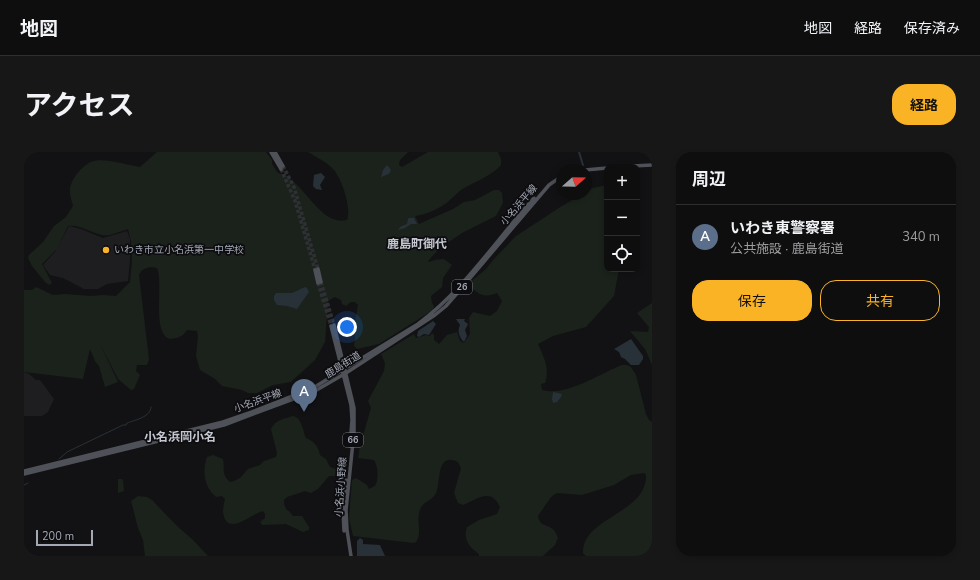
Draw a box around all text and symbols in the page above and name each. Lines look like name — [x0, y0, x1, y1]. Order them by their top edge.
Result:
text: 地図 — [20, 16, 58, 42]
text: 地図 — [804, 19, 832, 38]
text: 経路 — [854, 19, 882, 38]
text: 保存済み — [904, 19, 960, 38]
button: 経路 — [892, 84, 956, 125]
text: アクセス — [24, 87, 135, 125]
north arrow — [556, 164, 592, 200]
map controls — [604, 164, 640, 272]
button: + — [604, 164, 640, 200]
text: 周辺 — [692, 168, 726, 191]
street label: 小名浜平線 — [497, 182, 541, 228]
button: − — [604, 200, 640, 236]
text: いわき東警察署 — [730, 218, 835, 238]
text: A — [700, 228, 710, 246]
text: 340 m — [902, 228, 940, 246]
district label: 鹿島町御代 — [387, 236, 447, 252]
button: locate — [604, 236, 640, 272]
text: 公共施設 · 鹿島街道 — [730, 240, 844, 258]
place label: いわき市立小名浜第一中学校 — [114, 243, 244, 257]
marker: いわき市立小名浜第一中学校 — [101, 245, 111, 255]
road number: 26 — [452, 280, 472, 294]
button: 保存 — [692, 280, 812, 321]
button: 共有 — [820, 280, 940, 321]
your location — [337, 317, 357, 337]
street label: 鹿島街道 — [322, 348, 364, 382]
pin: A — [291, 379, 317, 412]
street label: 小名浜平線 — [232, 386, 284, 416]
district label: 小名浜岡小名 — [144, 429, 216, 445]
road number: 66 — [343, 433, 363, 447]
street label: 小名浜小野線 — [332, 457, 350, 517]
scale bar — [36, 528, 93, 547]
text: 200 m — [42, 529, 74, 544]

